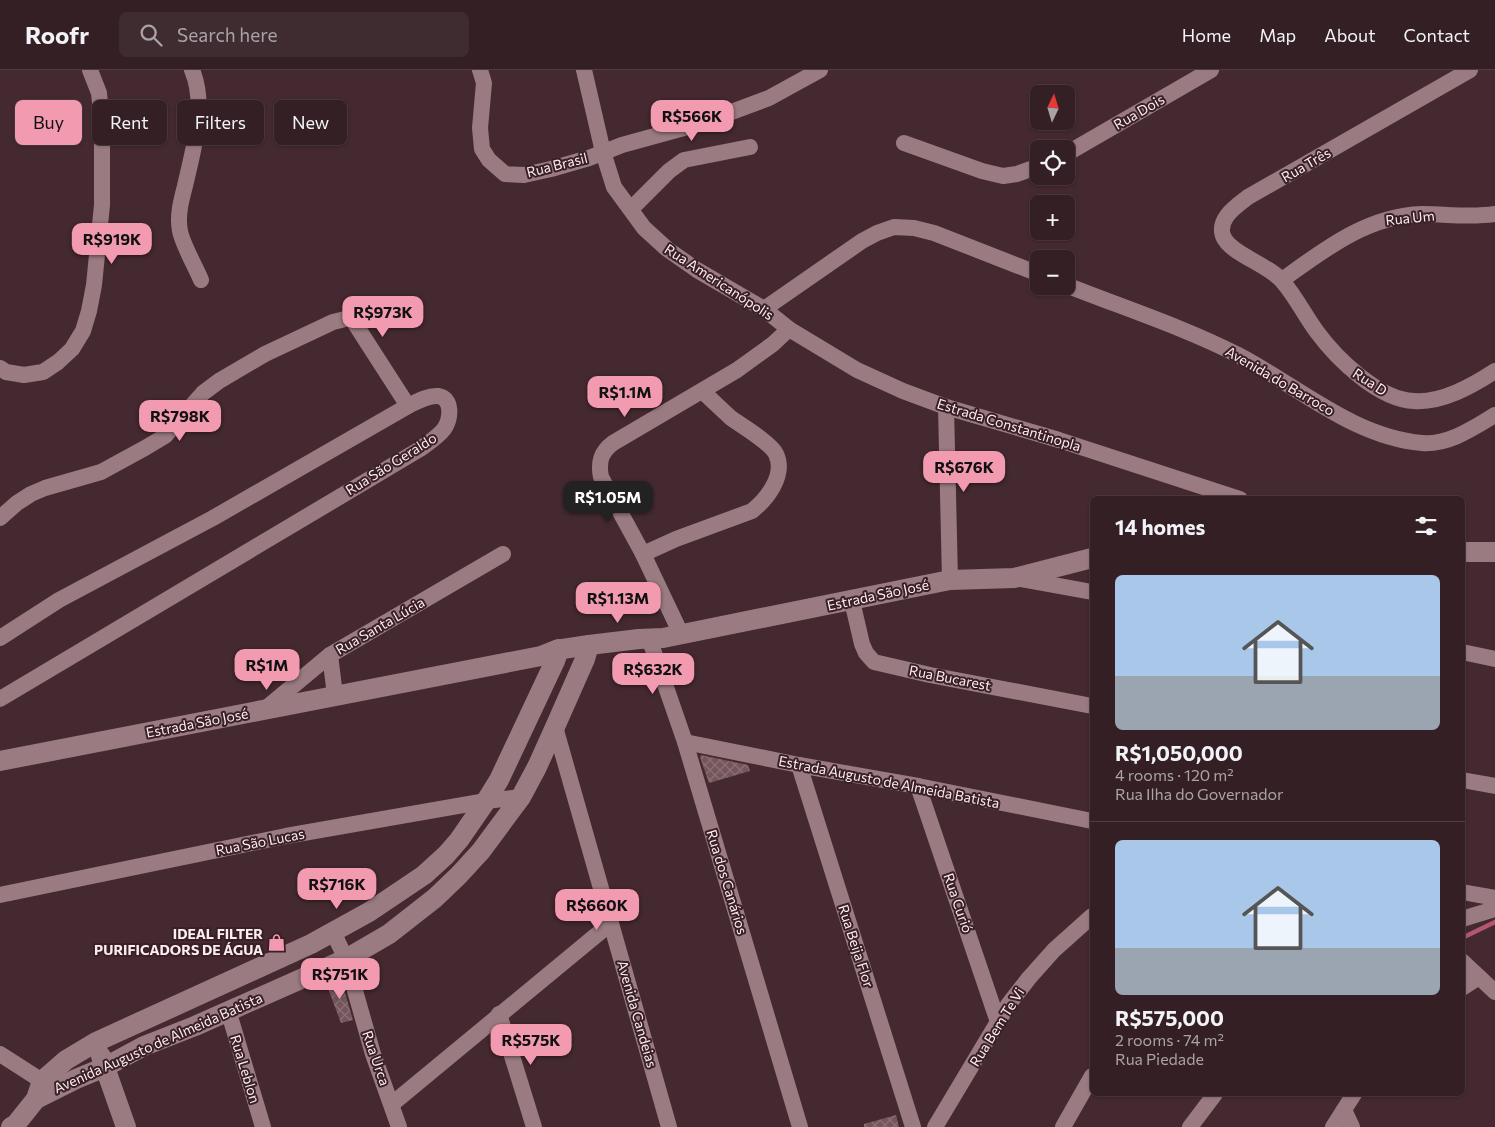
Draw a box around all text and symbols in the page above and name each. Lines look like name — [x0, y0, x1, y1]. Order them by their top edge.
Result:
search box — [119, 12, 469, 57]
text: Roofr — [25, 20, 89, 49]
icon: search — [137, 21, 165, 49]
text: Search here — [177, 23, 278, 46]
text: Home — [1182, 24, 1231, 46]
text: Map — [1259, 24, 1296, 46]
text: About — [1324, 24, 1376, 46]
text: Contact — [1404, 24, 1470, 46]
north arrow — [1030, 85, 1075, 130]
map controls — [1030, 85, 1075, 295]
street label: Rua Dois — [1110, 90, 1167, 133]
chip: Buy — [15, 100, 82, 145]
chip: Rent — [92, 100, 167, 145]
chip: Filters — [177, 100, 264, 145]
chip: New — [274, 100, 347, 145]
pin: R$566K — [651, 100, 733, 142]
text: R$566K — [662, 106, 722, 125]
button: locate — [1030, 140, 1075, 185]
street label: Rua Três — [1278, 144, 1333, 185]
street label: Rua Brasil — [525, 149, 589, 180]
button: + — [1030, 195, 1075, 240]
street label: Rua Um — [1384, 206, 1435, 229]
pin: R$919K — [71, 222, 153, 265]
text: R$919K — [83, 229, 141, 248]
street label: Rua Americanópolis — [662, 240, 777, 323]
button: − — [1030, 250, 1075, 295]
pin: R$973K — [342, 296, 424, 338]
text: R$973K — [353, 302, 413, 321]
street label: Avenida do Barroco — [1223, 342, 1338, 419]
street label: Rua D — [1350, 364, 1391, 399]
pin: R$1.1M — [584, 376, 666, 418]
text: R$1.1M — [598, 382, 652, 401]
street label: Estrada Constantinopla — [935, 395, 1083, 455]
pin: R$798K — [139, 400, 221, 442]
text: R$798K — [150, 406, 210, 425]
street label: Rua São Geraldo — [342, 429, 439, 498]
pin: R$676K — [923, 450, 1005, 493]
text: R$676K — [934, 457, 994, 476]
pin: R$1.05M — [562, 480, 654, 523]
text: R$1.05M — [575, 487, 641, 506]
icon: filters — [1412, 512, 1440, 540]
text: 14 homes — [1115, 514, 1205, 539]
street label: Estrada São José — [825, 575, 930, 614]
pin: R$1.13M — [572, 582, 664, 624]
text: R$1.13M — [587, 588, 649, 607]
street label: Rua Santa Lúcia — [332, 593, 427, 658]
icon: home — [1233, 607, 1323, 697]
pin: R$1M — [237, 648, 297, 691]
pin: R$632K — [612, 652, 694, 695]
text: R$1M — [246, 655, 288, 674]
text: R$632K — [623, 659, 683, 678]
street label: Rua Bucarest — [908, 661, 993, 694]
street label: Estrada São José — [144, 704, 249, 741]
text: R$1,050,000 — [1115, 740, 1243, 765]
street label: Estrada Augusto de Almeida Batista — [777, 752, 1001, 811]
text: 4 rooms · 120 m² — [1115, 765, 1234, 784]
text: Rua Ilha do Governador — [1115, 784, 1284, 803]
street label: Rua São Lucas — [214, 825, 306, 858]
street label: Rua dos Canários — [703, 828, 751, 936]
pin: R$716K — [296, 868, 378, 910]
street label: Rua Curió — [940, 871, 977, 935]
icon: home — [1233, 873, 1323, 963]
text: R$716K — [308, 874, 366, 893]
pin: R$660K — [556, 888, 638, 931]
text: R$660K — [566, 895, 628, 914]
street label: Rua Beija Flor — [835, 902, 878, 990]
place label: IDEAL FILTER PURIFICADORS DE ÁGUA — [94, 925, 263, 958]
shop icon: IDEAL FILTER PURIFICADORS DE ÁGUA — [267, 932, 287, 952]
pin: R$751K — [299, 958, 381, 1000]
street label: Avenida Candeias — [614, 958, 661, 1069]
text: R$751K — [312, 964, 368, 983]
street label: Rua Bem Te Vi — [966, 984, 1028, 1069]
street label: Avenida Augusto de Almeida Batista — [51, 989, 265, 1096]
text: R$575,000 — [1115, 1005, 1224, 1030]
pin: R$575K — [490, 1024, 572, 1066]
street label: Rua Urca — [359, 1028, 394, 1088]
text: R$575K — [502, 1030, 560, 1049]
text: 2 rooms · 74 m² — [1115, 1030, 1224, 1049]
street label: Rua Leblon — [227, 1033, 264, 1105]
text: Rua Piedade — [1115, 1049, 1204, 1068]

